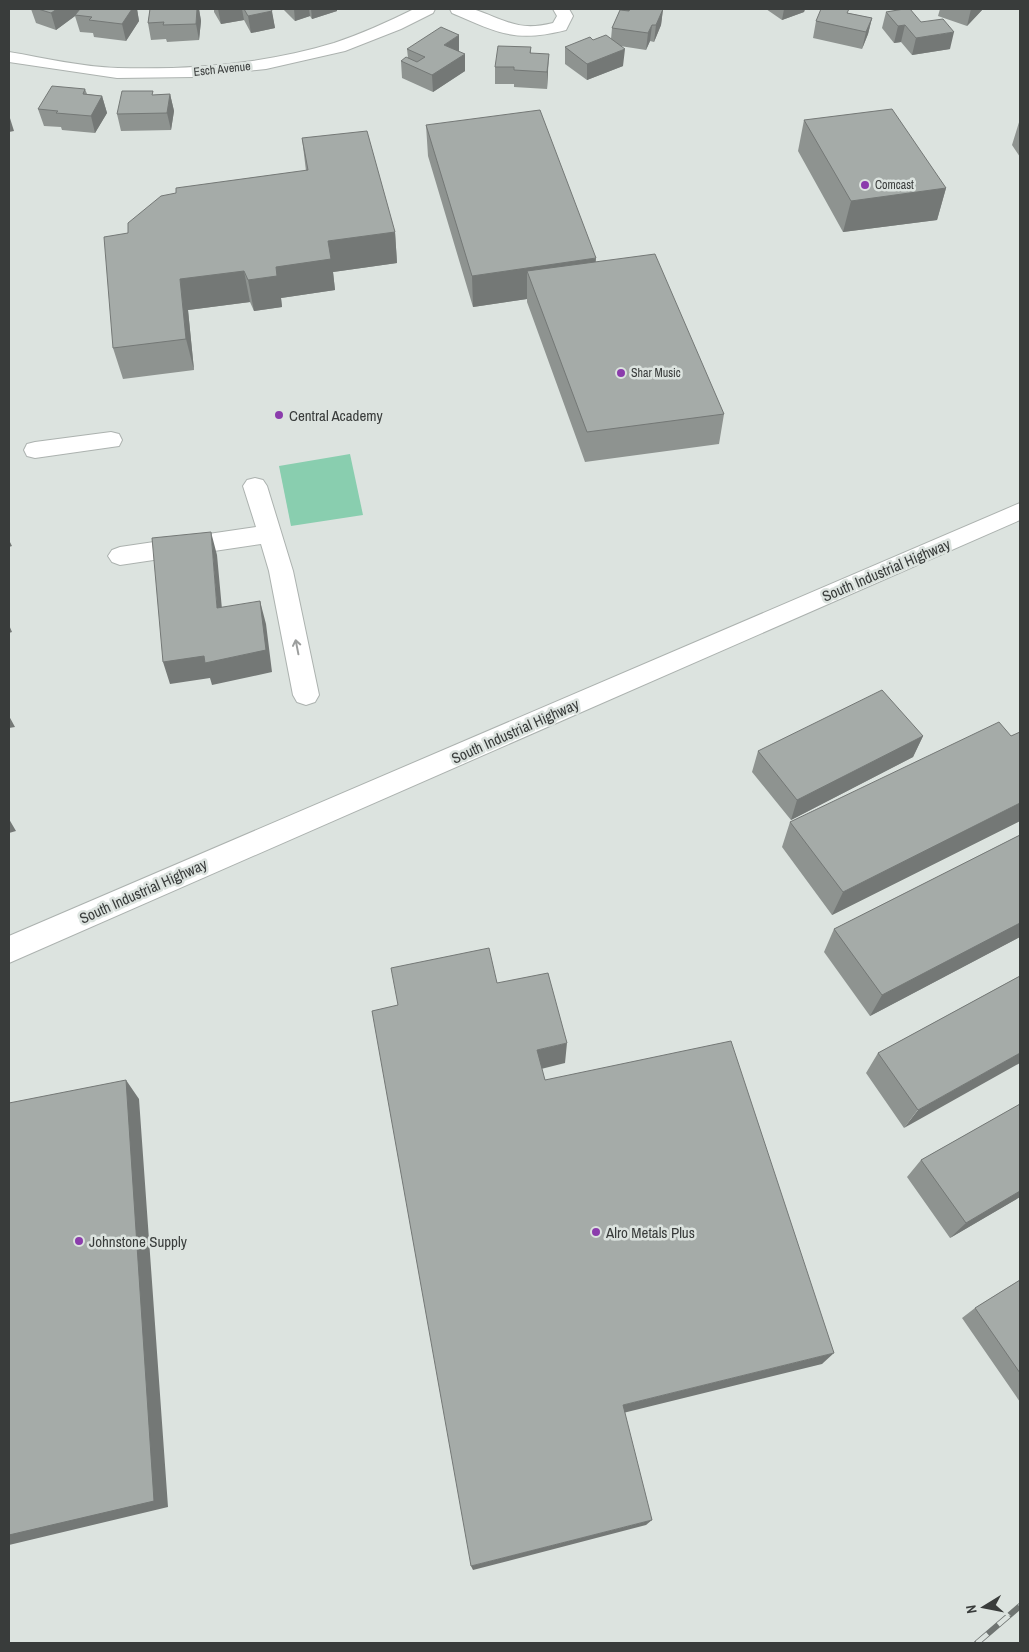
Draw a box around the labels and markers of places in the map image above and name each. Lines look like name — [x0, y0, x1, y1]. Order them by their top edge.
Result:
place label: Comcast — [875, 177, 914, 193]
marker: Comcast — [859, 179, 871, 191]
place label: Shar Music — [631, 365, 681, 381]
marker: Shar Music — [615, 367, 627, 379]
place label: Central Academy — [289, 405, 384, 426]
marker: Central Academy — [273, 409, 285, 421]
place label: Alro Metals Plus — [605, 1222, 695, 1243]
marker: Alro Metals Plus — [590, 1226, 602, 1238]
place label: Johnstone Supply — [89, 1231, 188, 1252]
marker: Johnstone Supply — [73, 1235, 85, 1247]

